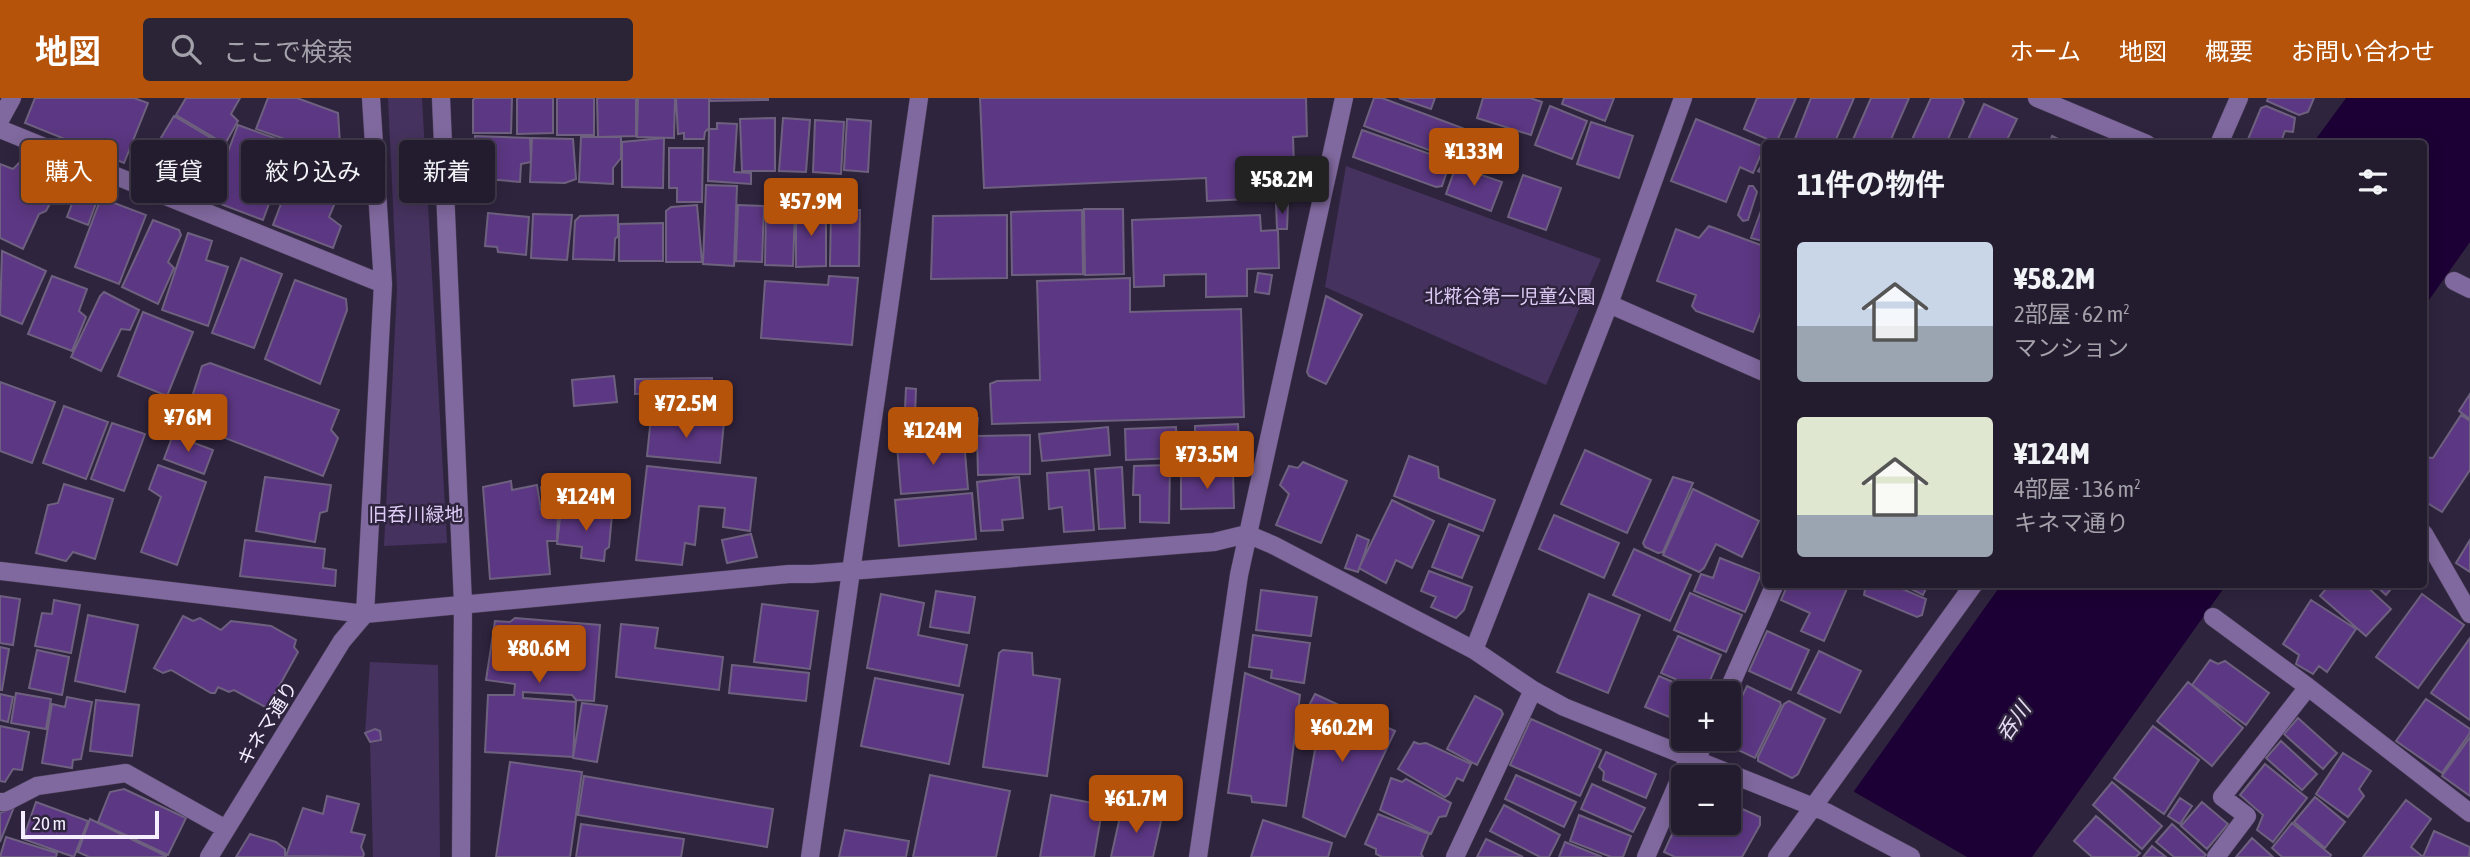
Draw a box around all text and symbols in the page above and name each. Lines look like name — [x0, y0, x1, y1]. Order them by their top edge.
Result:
search box — [143, 18, 633, 81]
icon: search — [167, 30, 205, 68]
text: 地図 — [35, 32, 101, 70]
text: ここで検索 — [223, 37, 353, 67]
text: ホーム — [2010, 38, 2081, 65]
text: 地図 — [2119, 38, 2167, 65]
text: 概要 — [2205, 38, 2253, 65]
text: お問い合わせ — [2291, 38, 2435, 65]
pin: ¥133M — [1425, 129, 1523, 188]
text: ¥133M — [1445, 138, 1503, 164]
chip: 購入 — [21, 140, 117, 203]
chip: 賃貸 — [131, 140, 227, 203]
chip: 絞り込み — [241, 140, 385, 203]
chip: 新着 — [399, 140, 495, 203]
pin: ¥58.2M — [1225, 156, 1339, 216]
icon: filters — [2354, 163, 2392, 201]
text: ¥58.2M — [1251, 166, 1313, 192]
text: 11件の物件 — [1797, 167, 1945, 201]
pin: ¥57.9M — [754, 178, 868, 238]
text: ¥57.9M — [780, 188, 842, 214]
text: ¥58.2M — [2014, 261, 2095, 295]
icon: home — [1853, 270, 1937, 354]
park label: 北糀谷第一児童公園 — [1424, 285, 1596, 307]
text: 2部屋 · 62 m² — [2014, 301, 2130, 327]
text: マンション — [2014, 335, 2129, 361]
pin: ¥72.5M — [629, 380, 743, 440]
text: ¥72.5M — [655, 390, 717, 416]
pin: ¥76M — [147, 394, 229, 454]
text: ¥76M — [164, 404, 212, 430]
pin: ¥124M — [884, 408, 982, 467]
text: ¥124M — [904, 417, 962, 443]
pin: ¥73.5M — [1150, 432, 1264, 491]
text: ¥124M — [2014, 436, 2090, 470]
text: ¥73.5M — [1176, 441, 1238, 467]
icon: home — [1853, 445, 1937, 529]
pin: ¥124M — [537, 474, 635, 533]
text: 4部屋 · 136 m² — [2014, 476, 2141, 502]
text: ¥124M — [557, 483, 615, 509]
park label: 旧呑川緑地 — [368, 503, 464, 525]
text: キネマ通り — [2014, 510, 2129, 536]
pin: ¥80.6M — [482, 626, 596, 685]
text: ¥80.6M — [508, 635, 570, 661]
street label: キネマ通り — [232, 677, 302, 769]
map controls — [1671, 681, 1741, 835]
button: + — [1671, 681, 1741, 751]
water label: 呑川 — [1991, 695, 2036, 745]
pin: ¥60.2M — [1285, 704, 1399, 764]
text: ¥60.2M — [1311, 714, 1373, 740]
button: − — [1671, 765, 1741, 835]
pin: ¥61.7M — [1079, 776, 1193, 835]
text: ¥61.7M — [1105, 785, 1167, 811]
scale bar — [21, 808, 159, 840]
text: 20 m — [32, 812, 66, 834]

